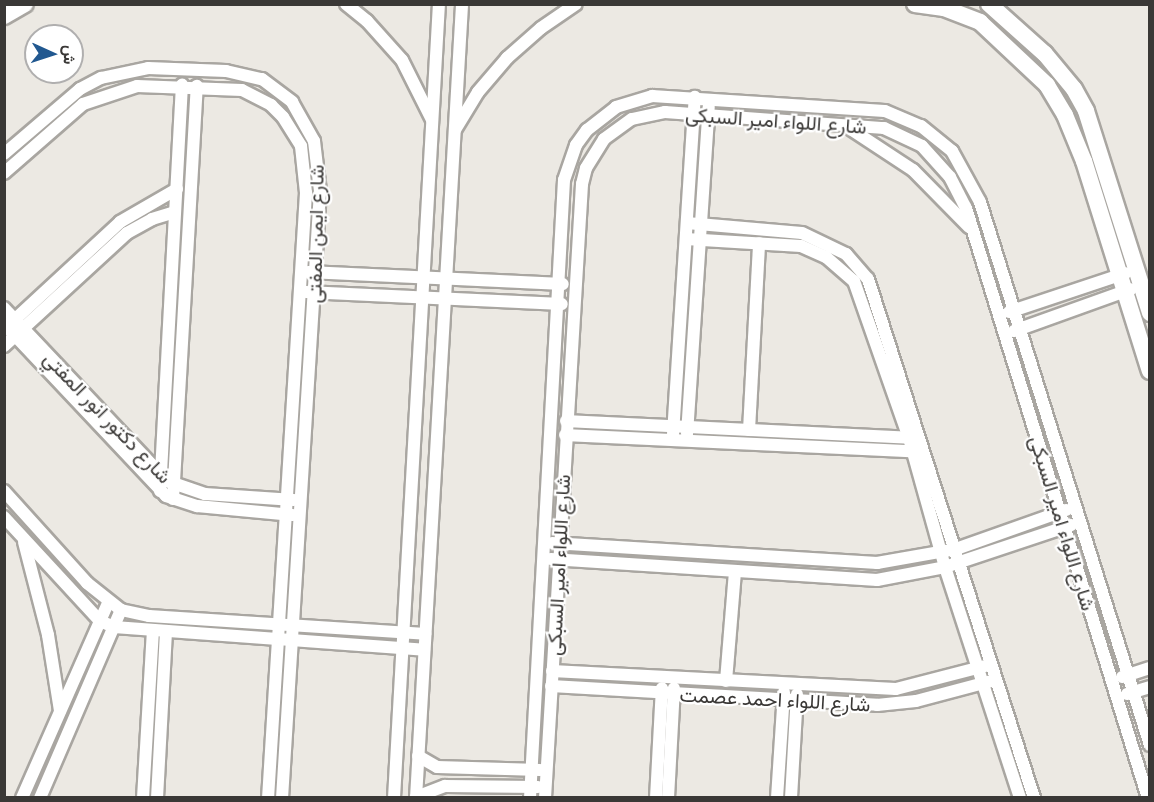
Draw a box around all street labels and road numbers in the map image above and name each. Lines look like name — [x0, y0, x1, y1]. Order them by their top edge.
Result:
street label: شارع اللواء امير السبكى — [685, 102, 867, 138]
street label: شارع ايمن المفتى — [302, 164, 328, 304]
street label: شارع دكتور انور المفتي — [39, 346, 177, 488]
street label: شارع اللواء امير السبكى — [1025, 433, 1101, 613]
street label: شارع اللواء امير السبكى — [541, 474, 575, 656]
street label: شارع اللواء احمد عصمت — [679, 682, 871, 716]

